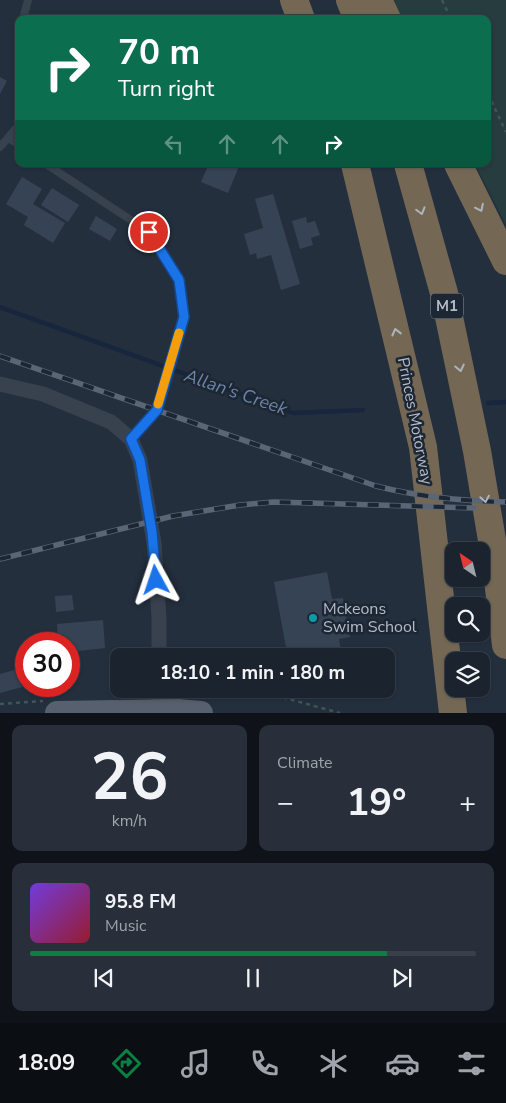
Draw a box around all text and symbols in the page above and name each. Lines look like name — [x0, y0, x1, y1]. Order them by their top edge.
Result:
text: 70 m — [118, 29, 200, 76]
icon: right — [35, 35, 100, 100]
text: Turn right — [118, 74, 214, 104]
icon: left — [160, 130, 188, 158]
icon: ahead — [213, 130, 241, 158]
icon: ahead — [266, 130, 294, 158]
icon: right — [319, 130, 347, 158]
one-way arrow — [474, 202, 484, 211]
one-way arrow — [415, 206, 426, 215]
pin — [128, 211, 170, 253]
icon: arrive — [135, 218, 163, 246]
road number: M1 — [431, 294, 463, 318]
one-way arrow — [391, 327, 402, 336]
street label: Princes Motorway — [392, 356, 438, 487]
water label: Allan's Creek — [180, 363, 292, 421]
one-way arrow — [454, 364, 464, 373]
one-way arrow — [480, 495, 490, 503]
north arrow — [445, 542, 490, 588]
map controls — [445, 542, 490, 697]
position arrow — [129, 553, 181, 605]
button: search — [445, 597, 490, 642]
place label: Mckeons Swim School — [323, 598, 417, 638]
marker: Mckeons Swim School — [307, 612, 319, 624]
speed limit sign: 30 — [15, 632, 80, 697]
button: layers — [445, 652, 490, 697]
text: 18:10 · 1 min · 180 m — [160, 660, 345, 686]
text: 26 — [90, 733, 169, 822]
text: Climate — [277, 752, 332, 774]
text: 19° — [346, 777, 407, 828]
text: − — [277, 784, 294, 822]
text: + — [459, 784, 476, 822]
text: km/h — [112, 810, 147, 832]
text: 95.8 FM — [105, 889, 176, 915]
text: Music — [105, 915, 146, 937]
icon: previous — [90, 964, 118, 992]
icon: pause — [239, 964, 267, 992]
icon: next — [388, 964, 416, 992]
icon: directions — [109, 1046, 144, 1081]
icon: music — [178, 1046, 213, 1081]
icon: phone — [247, 1046, 282, 1081]
icon: climate — [316, 1046, 351, 1081]
icon: car — [385, 1046, 420, 1081]
icon: filters — [454, 1046, 489, 1081]
text: 18:09 — [17, 1048, 75, 1078]

